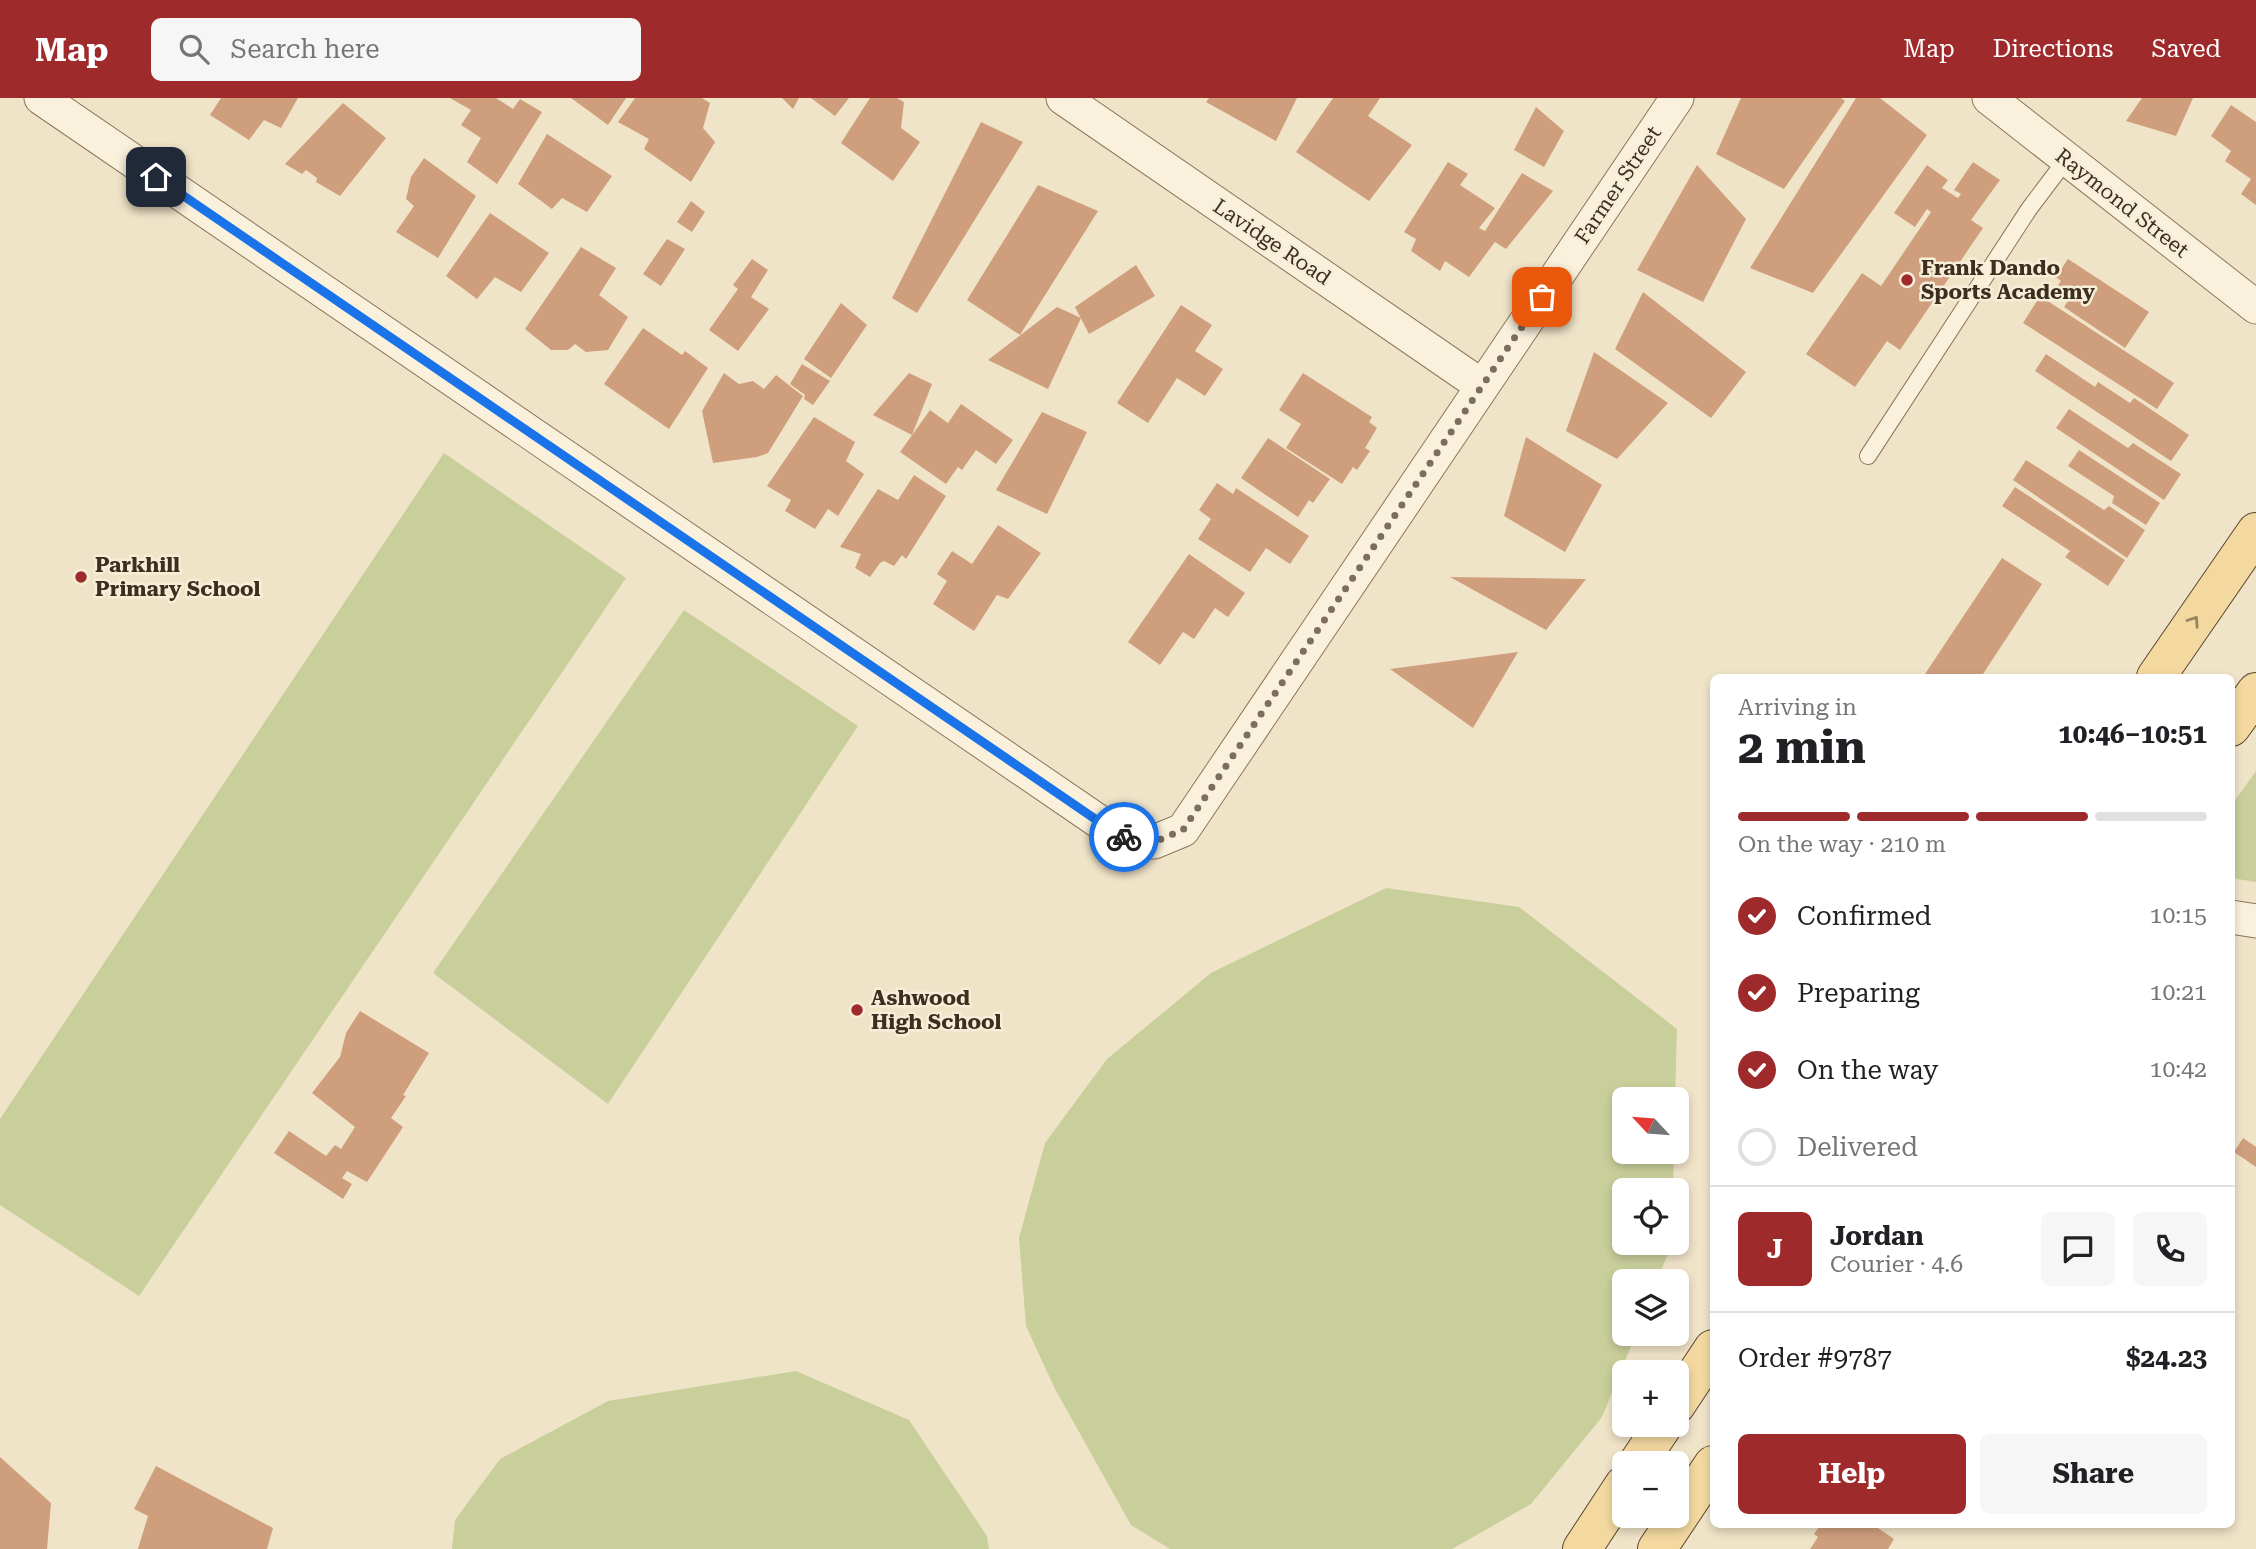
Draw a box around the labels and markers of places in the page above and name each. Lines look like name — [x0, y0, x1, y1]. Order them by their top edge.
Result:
pin — [126, 147, 186, 207]
place label: Frank Dando Sports Academy — [1921, 256, 2095, 304]
pin — [1512, 267, 1572, 327]
marker: Frank Dando Sports Academy — [1899, 272, 1915, 288]
place label: Parkhill Primary School — [95, 553, 261, 601]
marker: Parkhill Primary School — [73, 569, 89, 585]
place label: Ashwood High School — [871, 986, 1002, 1034]
marker: Ashwood High School — [849, 1002, 865, 1018]

